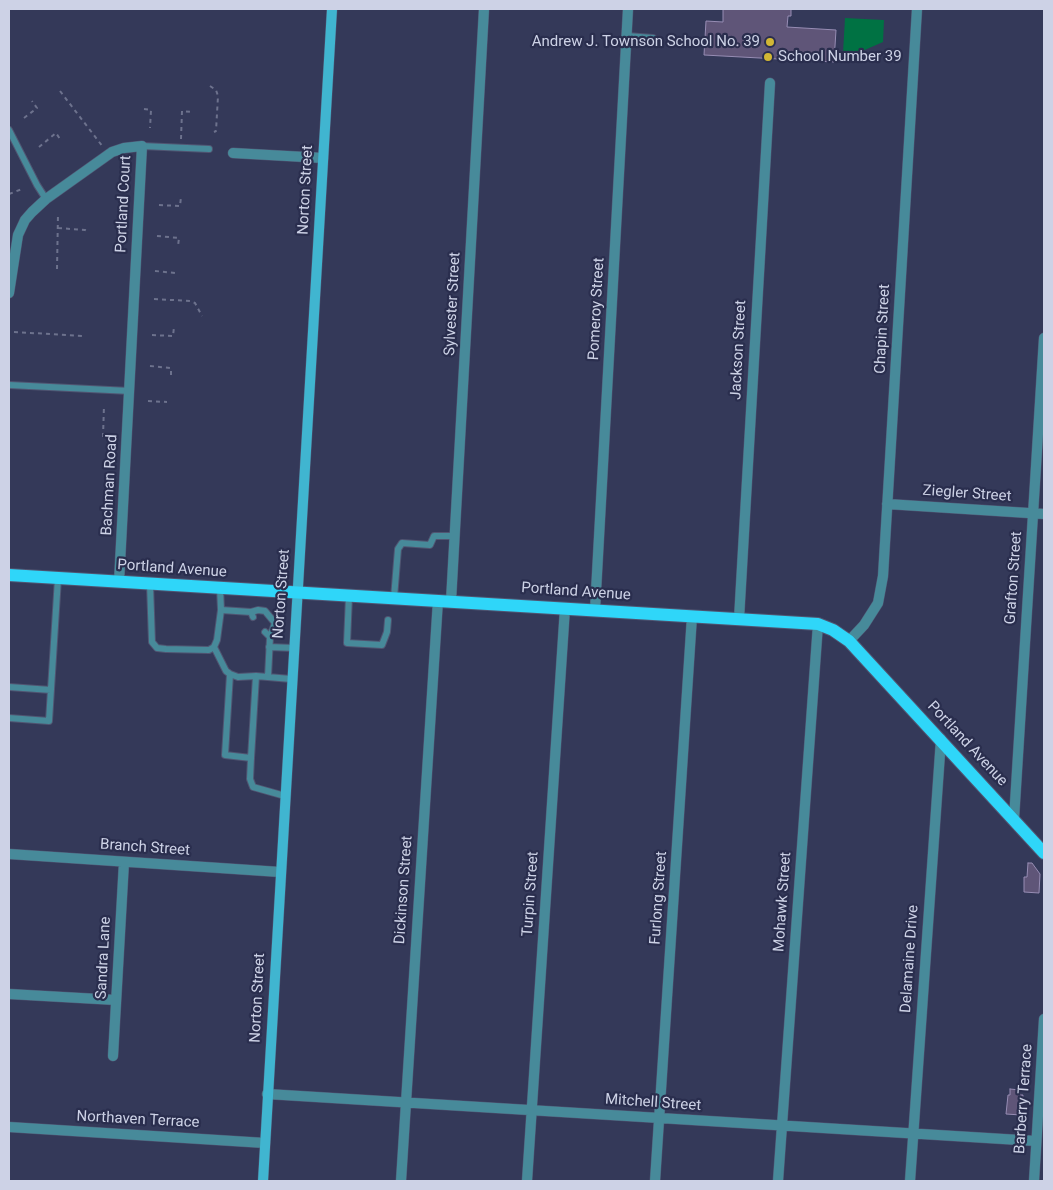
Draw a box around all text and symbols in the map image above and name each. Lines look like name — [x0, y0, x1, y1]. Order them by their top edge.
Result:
place label: Andrew J. Townson School No. 39 — [532, 33, 760, 51]
marker: Andrew J. Townson School No. 39 — [764, 36, 776, 48]
place label: School Number 39 — [778, 48, 902, 66]
marker: School Number 39 — [762, 51, 774, 63]
street label: Norton Street — [295, 145, 317, 235]
street label: Portland Court — [112, 155, 136, 253]
street label: Sylvester Street — [441, 252, 465, 356]
street label: Pomeroy Street — [585, 257, 609, 361]
street label: Chapin Street — [872, 284, 894, 374]
street label: Jackson Street — [727, 300, 751, 400]
street label: Bachman Road — [98, 434, 122, 536]
street label: Ziegler Street — [922, 482, 1012, 506]
street label: Grafton Street — [1002, 531, 1026, 625]
street label: Norton Street — [270, 549, 294, 639]
street label: Portland Avenue — [117, 556, 227, 582]
street label: Portland Avenue — [521, 579, 631, 605]
street label: Portland Avenue — [923, 698, 1011, 790]
street label: Dickinson Street — [391, 835, 417, 945]
street label: Branch Street — [99, 836, 191, 860]
street label: Turpin Street — [519, 851, 543, 937]
street label: Furlong Street — [647, 851, 671, 945]
street label: Mohawk Street — [771, 851, 795, 953]
street label: Delamaine Drive — [897, 904, 923, 1014]
street label: Sandra Lane — [93, 916, 115, 1000]
street label: Norton Street — [247, 953, 269, 1043]
street label: Barberry Terrace — [1011, 1043, 1037, 1155]
street label: Mitchell Street — [604, 1091, 702, 1115]
street label: Northaven Terrace — [76, 1108, 200, 1132]

